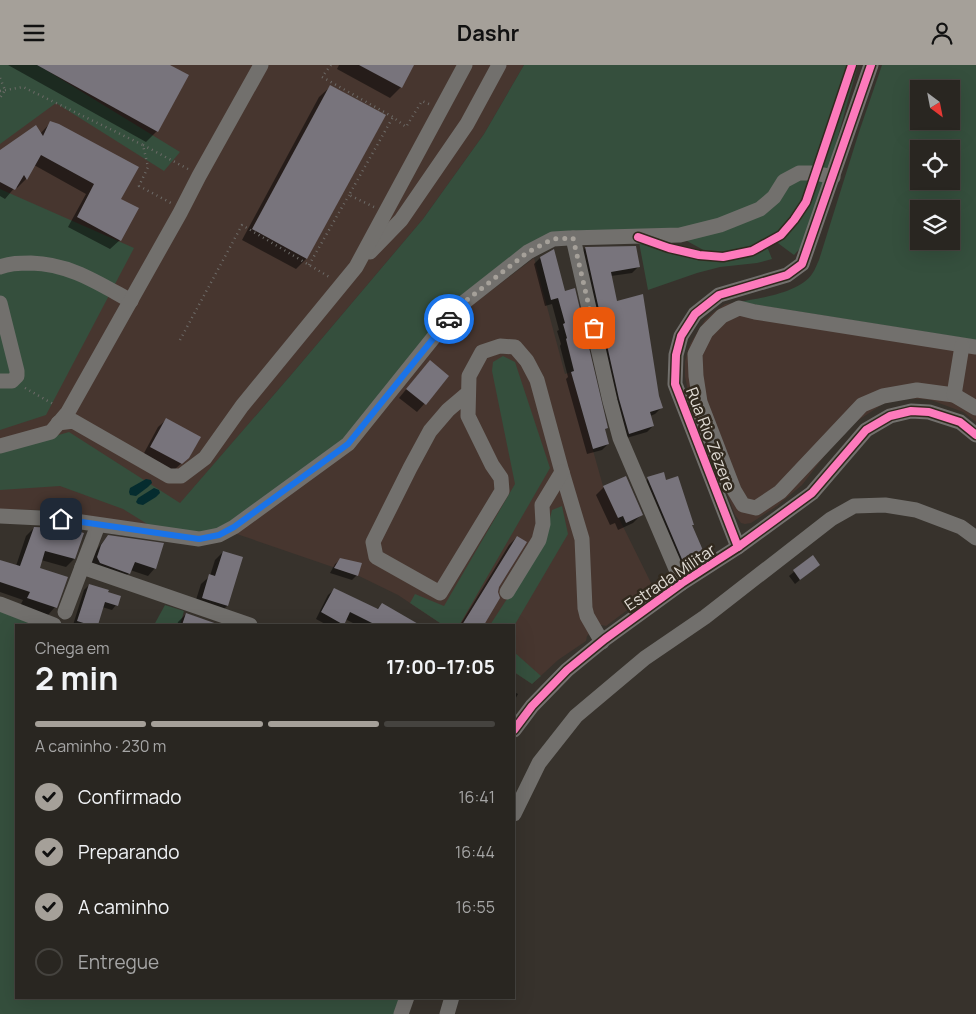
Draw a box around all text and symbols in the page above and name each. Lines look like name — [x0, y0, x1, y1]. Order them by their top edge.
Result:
text: Dashr — [457, 18, 519, 48]
icon: menu — [20, 19, 48, 47]
icon: person — [928, 19, 956, 47]
north arrow — [910, 80, 960, 130]
map controls — [910, 80, 960, 250]
button: locate — [910, 140, 960, 190]
button: layers — [910, 200, 960, 250]
courier — [424, 294, 474, 344]
icon: car — [435, 305, 463, 333]
pin — [573, 307, 615, 349]
icon: bag — [580, 314, 608, 342]
street label: Rua Rio Zêzere — [681, 384, 741, 494]
pin — [40, 498, 82, 540]
icon: home — [47, 505, 75, 533]
street label: Estrada Militar — [620, 538, 720, 616]
text: Chega em — [35, 637, 110, 659]
text: 17:00–17:05 — [386, 654, 495, 680]
text: 2 min — [35, 656, 118, 700]
text: A caminho · 230 m — [35, 735, 166, 757]
icon: check — [35, 783, 63, 811]
text: Confirmado — [78, 784, 182, 810]
text: 16:41 — [458, 786, 495, 808]
icon: check — [35, 838, 63, 866]
text: Preparando — [78, 839, 180, 865]
text: 16:44 — [455, 841, 495, 863]
icon: check — [35, 893, 63, 921]
text: A caminho — [78, 894, 169, 920]
text: 16:55 — [456, 896, 495, 918]
text: Entregue — [78, 949, 159, 975]

